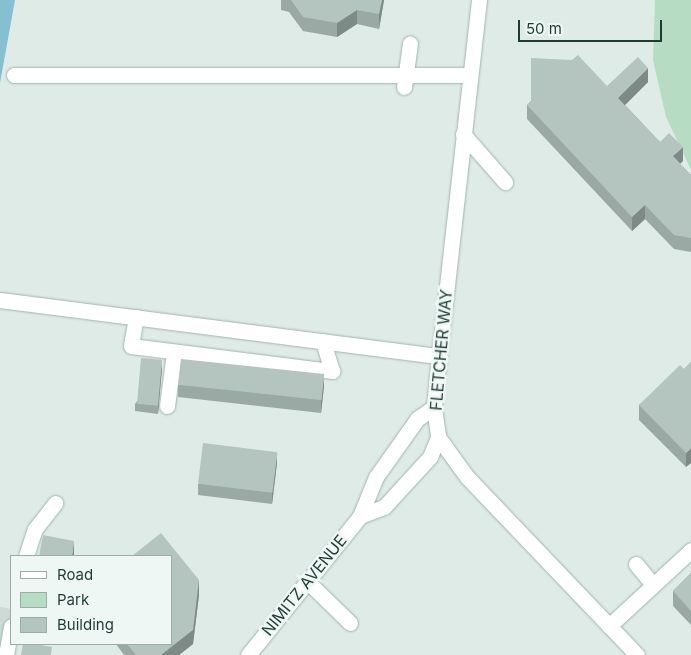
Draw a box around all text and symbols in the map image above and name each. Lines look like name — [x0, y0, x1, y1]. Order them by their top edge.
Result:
scale bar — [521, 10, 665, 42]
text: 50 m — [526, 19, 562, 38]
street label: FLETCHER WAY — [426, 289, 456, 411]
street label: NIMITZ AVENUE — [257, 531, 351, 639]
legend — [10, 555, 172, 645]
text: Road — [57, 565, 93, 584]
text: Park — [57, 590, 89, 609]
text: Building — [57, 615, 114, 634]

